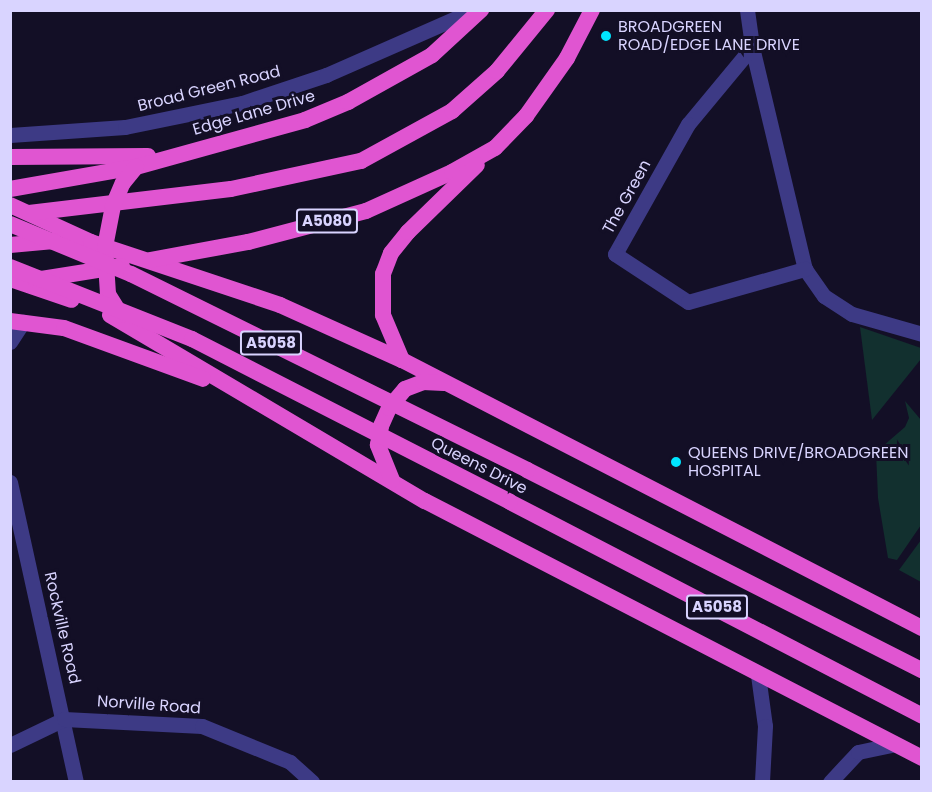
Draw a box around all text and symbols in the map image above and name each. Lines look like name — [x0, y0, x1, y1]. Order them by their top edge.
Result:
place label: BROADGREEN ROAD/EDGE LANE DRIVE — [618, 17, 800, 55]
marker: BROADGREEN ROAD/EDGE LANE DRIVE — [599, 29, 613, 43]
street label: Broad Green Road — [136, 62, 282, 116]
street label: Edge Lane Drive — [191, 86, 317, 140]
street label: The Green — [599, 157, 655, 237]
road number: A5080 — [296, 209, 358, 233]
road number: A5058 — [240, 331, 302, 355]
street label: Queens Drive — [428, 433, 530, 499]
place label: QUEENS DRIVE/BROADGREEN HOSPITAL — [688, 443, 908, 481]
marker: QUEENS DRIVE/BROADGREEN HOSPITAL — [669, 455, 683, 469]
street label: Rockville Road — [40, 570, 84, 686]
road number: A5058 — [686, 595, 748, 619]
street label: Norville Road — [96, 692, 202, 718]

